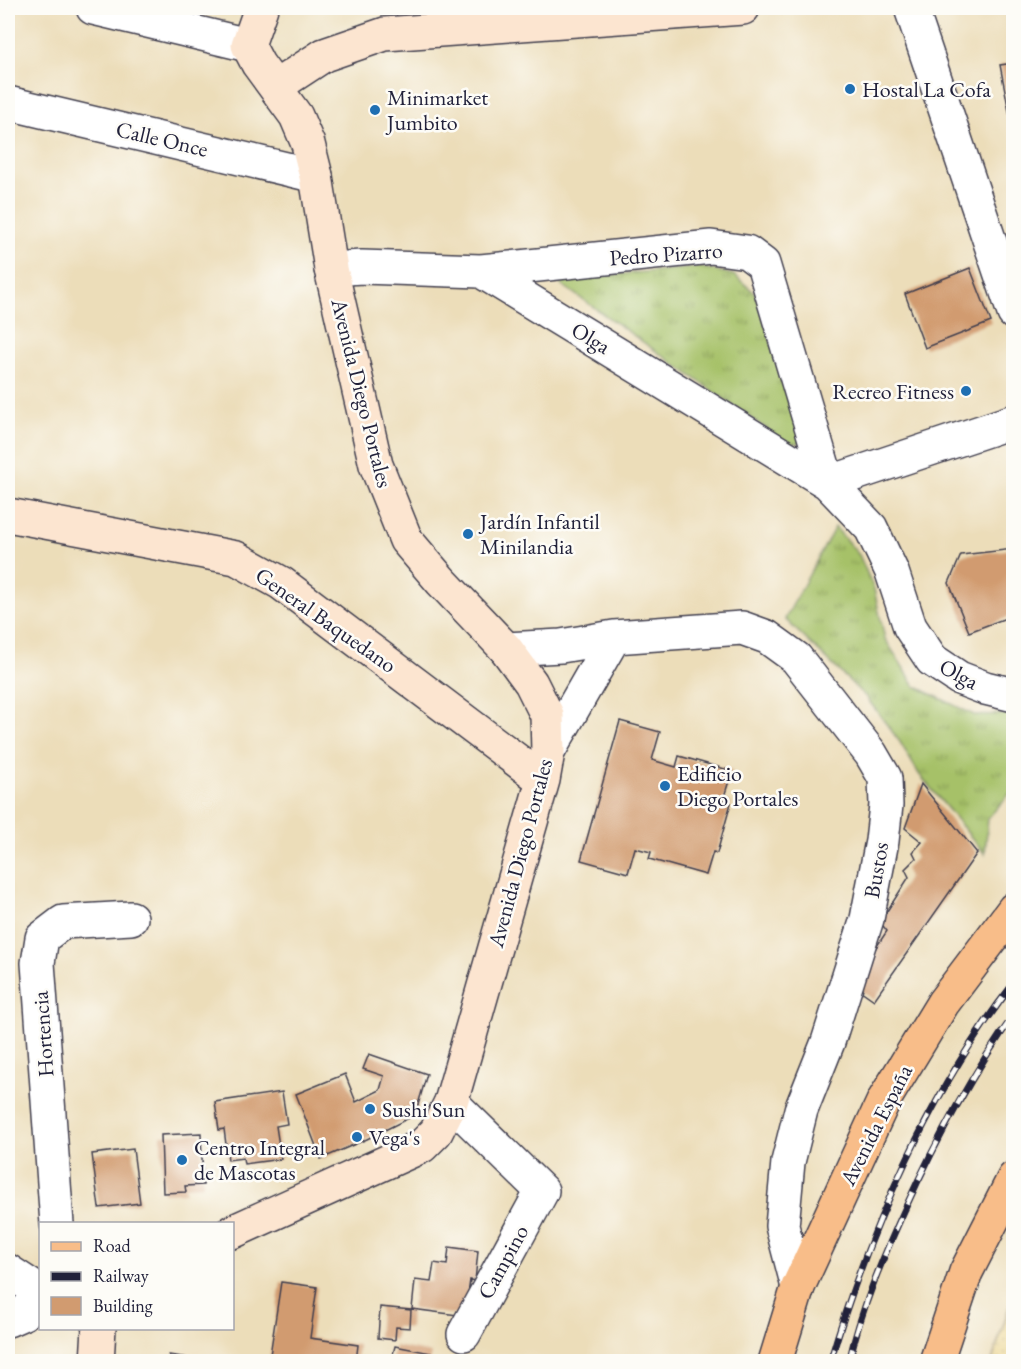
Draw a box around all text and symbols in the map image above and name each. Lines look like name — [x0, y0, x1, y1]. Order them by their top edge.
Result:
place label: Hostal La Cofa — [862, 75, 991, 104]
marker: Hostal La Cofa — [843, 82, 857, 96]
place label: Minimarket Jumbito — [385, 83, 488, 137]
marker: Minimarket Jumbito — [368, 103, 382, 117]
street label: Calle Once — [113, 114, 211, 164]
street label: Pedro Pizarro — [608, 236, 724, 272]
street label: Avenida Diego Portales — [324, 294, 400, 491]
street label: Olga — [566, 315, 616, 361]
place label: Recreo Fitness — [832, 377, 954, 406]
marker: Recreo Fitness — [959, 384, 973, 398]
place label: Jardín Infantil Minilandia — [478, 507, 600, 561]
marker: Jardín Infantil Minilandia — [461, 527, 475, 541]
street label: General Baquedano — [250, 560, 402, 680]
street label: Olga — [934, 652, 984, 696]
street label: Avenida Diego Portales — [481, 756, 559, 951]
place label: Edificio Diego Portales — [677, 759, 798, 813]
marker: Edificio Diego Portales — [658, 779, 672, 793]
street label: Bustos — [857, 840, 895, 900]
street label: Hortencia — [26, 990, 60, 1078]
street label: Avenida España — [833, 1059, 919, 1191]
place label: Sushi Sun — [382, 1095, 466, 1124]
marker: Sushi Sun — [363, 1102, 377, 1116]
place label: Vega's — [369, 1123, 420, 1152]
marker: Vega's — [350, 1130, 364, 1144]
place label: Centro Integral de Mascotas — [194, 1133, 325, 1187]
marker: Centro Integral de Mascotas — [175, 1153, 189, 1167]
street label: Campino — [471, 1220, 535, 1304]
legend — [39, 1222, 234, 1330]
text: Road — [93, 1234, 132, 1257]
text: Railway — [93, 1264, 149, 1287]
text: Building — [93, 1294, 153, 1317]

